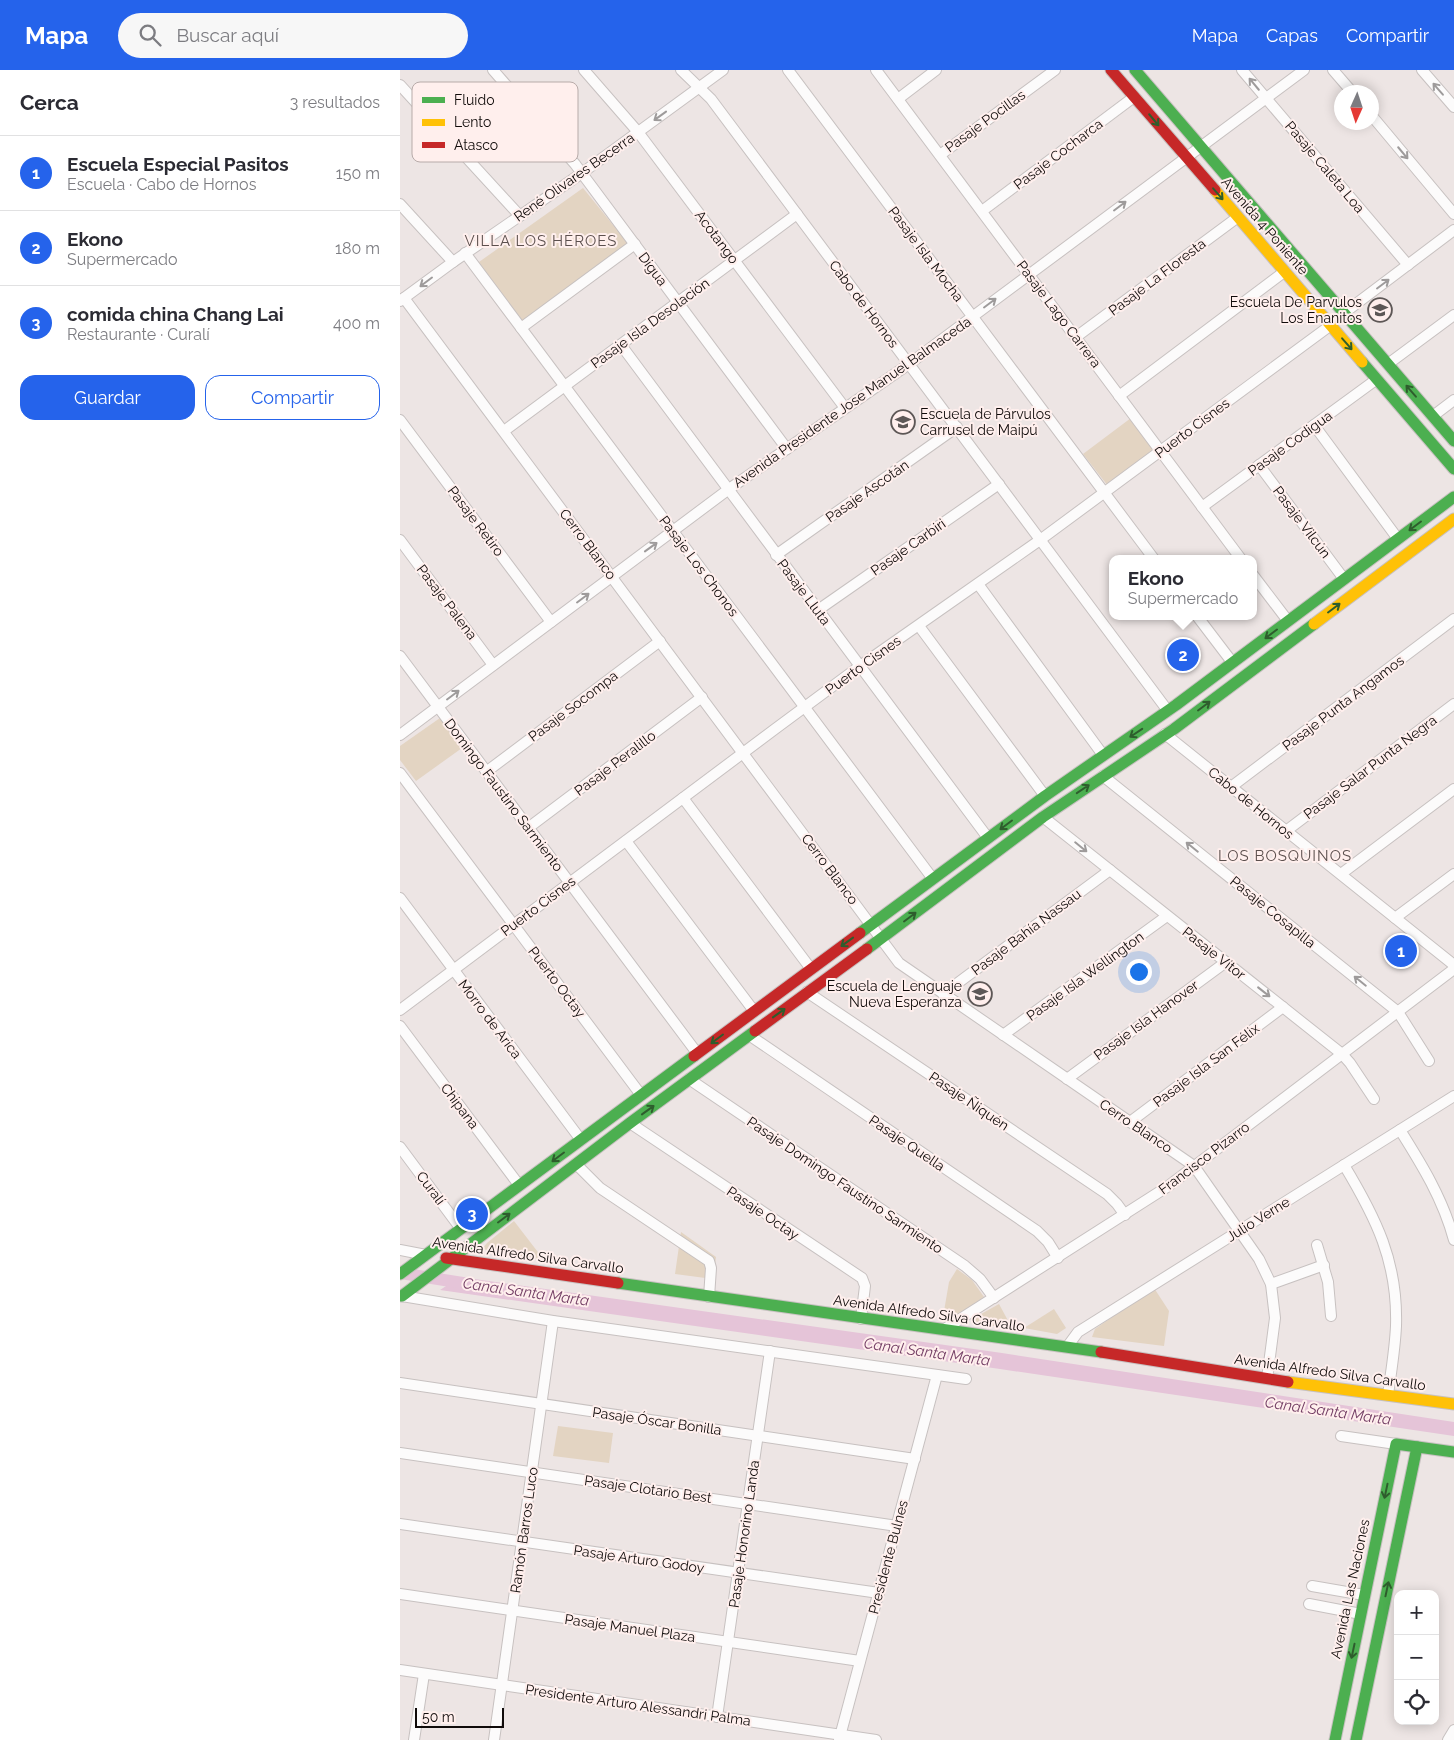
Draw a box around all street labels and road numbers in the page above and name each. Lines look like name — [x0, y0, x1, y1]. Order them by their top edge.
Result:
street label: Pasaje Pocillas — [942, 86, 1028, 155]
street label: Pasaje Cocharca — [1010, 115, 1106, 193]
street label: Pasaje Caleta Loa — [1282, 118, 1368, 216]
street label: René Olivares Becerra — [511, 129, 637, 225]
street label: Avenida 4 Poniente — [1218, 174, 1312, 278]
street label: Pasaje Isla Mocha — [885, 203, 967, 305]
street label: Acotango — [692, 207, 742, 267]
street label: Pasaje La Floresta — [1105, 235, 1209, 319]
street label: Digua — [635, 249, 671, 289]
street label: Cabo de Hornos — [826, 257, 902, 351]
street label: Pasaje Lago Carrera — [1014, 257, 1104, 371]
street label: Pasaje Isla Desolación — [588, 275, 712, 371]
street label: Avenida Presidente Jose Manuel Balmaceda — [730, 313, 974, 491]
street label: Puerto Cisnes — [1152, 395, 1233, 461]
street label: Pasaje Codigua — [1245, 407, 1335, 479]
street label: Pasaje Ascotán — [822, 456, 912, 526]
street label: Pasaje Retiro — [445, 483, 507, 559]
street label: Pasaje Vilcún — [1270, 483, 1334, 561]
street label: Cerro Blanco — [556, 506, 620, 582]
street label: Pasaje Los Chonos — [656, 513, 742, 620]
street label: Pasaje Carbiri — [868, 515, 948, 579]
street label: Pasaje Lluta — [774, 556, 834, 628]
street label: Pasaje Palena — [414, 561, 480, 643]
street label: Puerto Cisnes — [822, 632, 904, 698]
street label: Pasaje Punta Angamos — [1279, 652, 1407, 754]
street label: Pasaje Socompa — [525, 667, 621, 745]
street label: Pasaje Salar Punta Negra — [1300, 712, 1440, 822]
street label: Domingo Faustino Sarmiento — [441, 716, 567, 874]
street label: Pasaje Peralillo — [571, 727, 659, 799]
street label: Cabo de Hornos — [1205, 764, 1297, 842]
street label: Cerro Blanco — [798, 831, 862, 907]
street label: Puerto Cisnes — [498, 873, 579, 939]
street label: Pasaje Cosapilla — [1227, 873, 1319, 951]
street label: Pasaje Bahía Nassau — [968, 886, 1084, 978]
street label: Pasaje Vítor — [1179, 923, 1249, 983]
street label: Pasaje Isla Wellington — [1023, 928, 1147, 1024]
street label: Puerto Octay — [525, 943, 589, 1021]
street label: Morro de Arica — [455, 976, 525, 1062]
street label: Pasaje Isla Hanover — [1091, 977, 1201, 1063]
street label: Pasaje Isla San Félix — [1150, 1020, 1262, 1110]
street label: Pasaje Ñiquén — [926, 1068, 1012, 1134]
street label: Chipana — [438, 1080, 482, 1132]
street label: Cerro Blanco — [1097, 1096, 1175, 1156]
street label: Pasaje Quella — [866, 1112, 948, 1174]
street label: Pasaje Domingo Faustino Sarmiento — [744, 1113, 946, 1257]
street label: Francisco Pizarro — [1155, 1119, 1253, 1197]
street label: Curalí — [413, 1168, 449, 1208]
street label: Pasaje Octay — [724, 1183, 802, 1243]
street label: Julio Verne — [1224, 1193, 1292, 1245]
street label: Avenida Alfredo Silva Carvallo — [431, 1234, 625, 1276]
street label: Avenida Alfredo Silva Carvallo — [832, 1292, 1026, 1334]
street label: Avenida Alfredo Silva Carvallo — [1233, 1351, 1427, 1393]
street label: Pasaje Óscar Bonilla — [591, 1403, 723, 1438]
street label: Pasaje Honorino Landa — [726, 1459, 762, 1609]
street label: Ramón Barros Luco — [507, 1466, 541, 1594]
street label: Pasaje Clotario Best — [583, 1472, 713, 1506]
street label: Presidente Bulnes — [865, 1498, 911, 1616]
street label: Avenida Las Naciones — [1327, 1518, 1373, 1660]
street label: Pasaje Arturo Godoy — [573, 1542, 706, 1576]
street label: Pasaje Manuel Plaza — [564, 1611, 696, 1645]
street label: Presidente Arturo Alessandri Palma — [524, 1681, 752, 1729]

